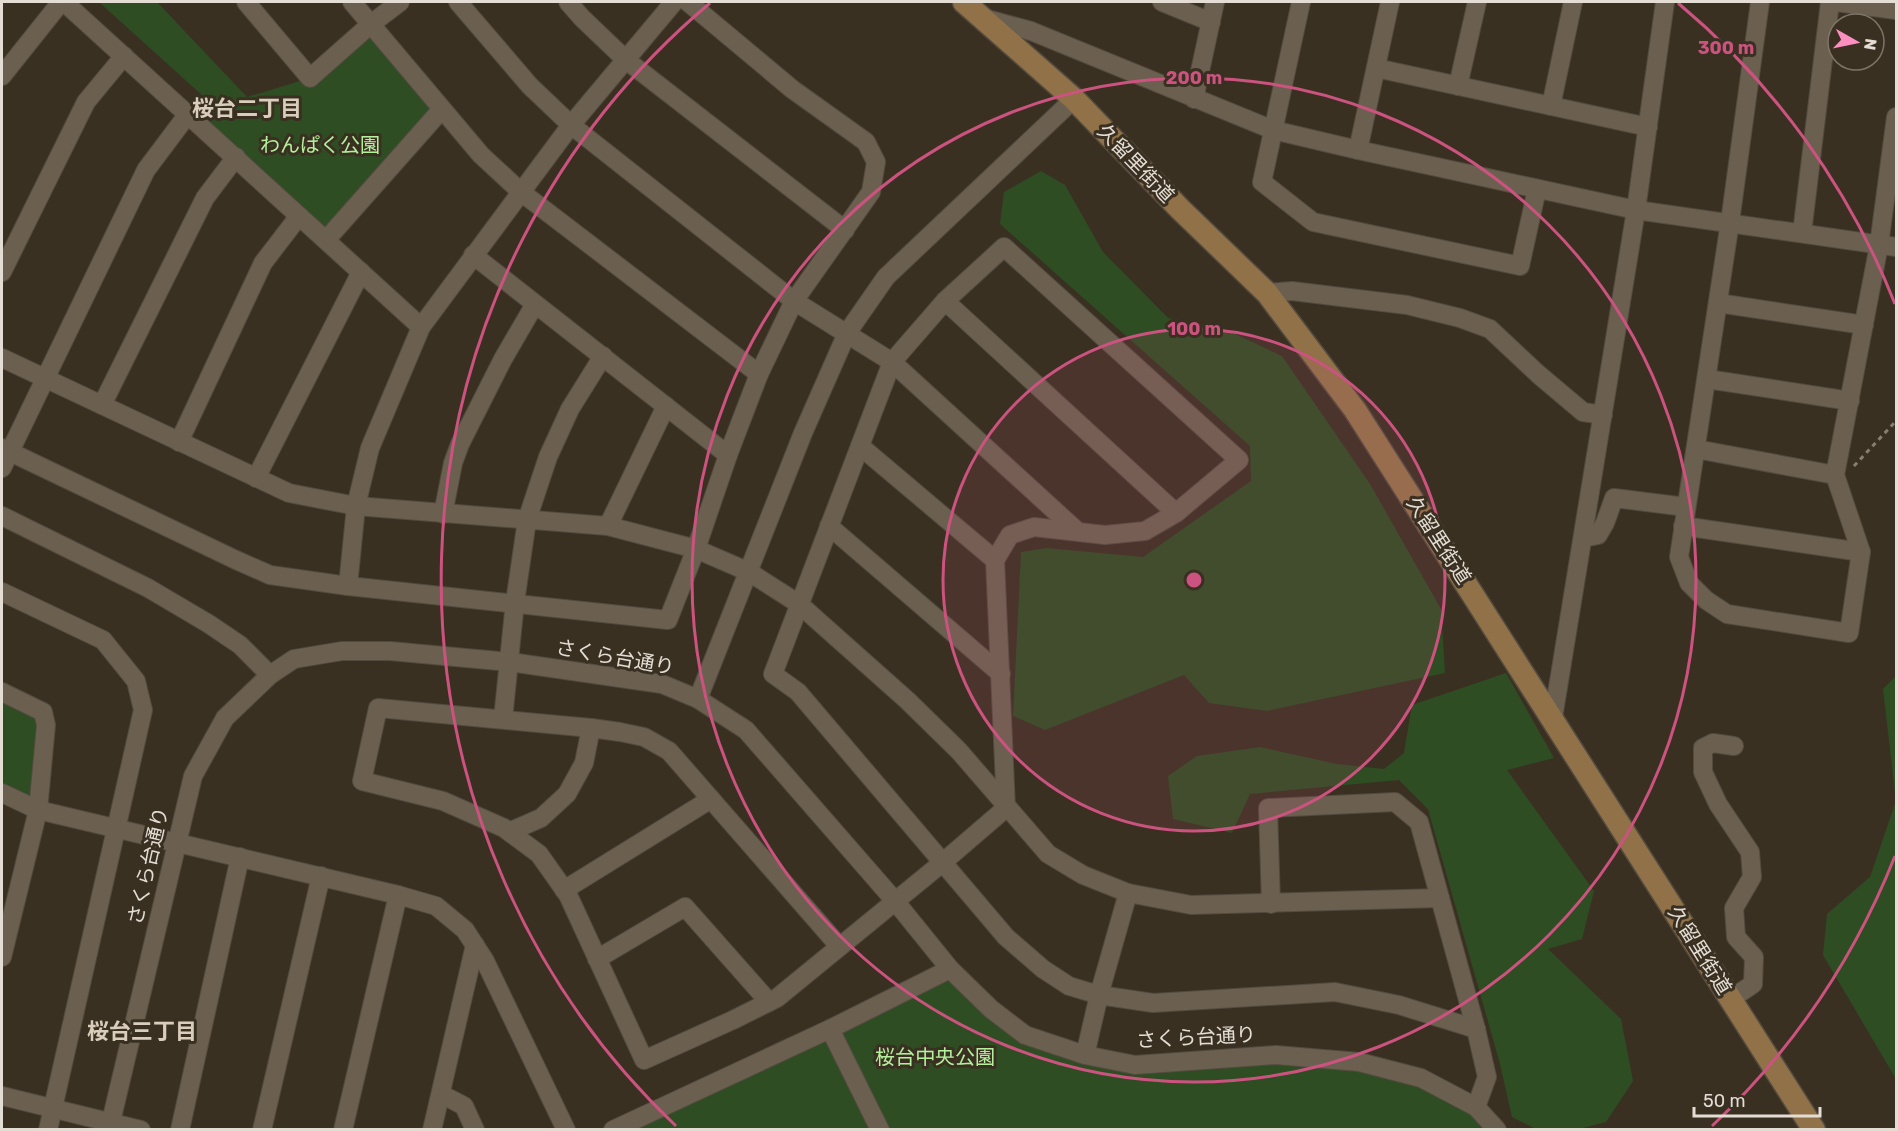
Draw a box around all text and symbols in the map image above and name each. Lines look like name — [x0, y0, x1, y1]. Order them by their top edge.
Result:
north arrow — [1826, 12, 1886, 72]
text: 300 m — [1698, 37, 1754, 59]
text: N — [1860, 37, 1881, 51]
text: 200 m — [1166, 67, 1222, 89]
district label: 桜台二丁目 — [192, 95, 302, 122]
street label: 久留里街道 — [1093, 119, 1179, 207]
park label: わんぱく公園 — [260, 133, 380, 157]
text: 100 m — [1167, 318, 1221, 340]
street label: 久留里街道 — [1402, 492, 1476, 588]
centre of rings — [1184, 570, 1204, 590]
street label: さくら台通り — [554, 635, 676, 679]
street label: さくら台通り — [123, 805, 173, 927]
street label: 久留里街道 — [1663, 901, 1737, 999]
district label: 桜台三丁目 — [87, 1018, 197, 1045]
street label: さくら台通り — [1135, 1022, 1257, 1052]
park label: 桜台中央公園 — [875, 1045, 995, 1069]
scale bar — [1694, 1080, 1820, 1118]
text: 50 m — [1703, 1090, 1746, 1112]

